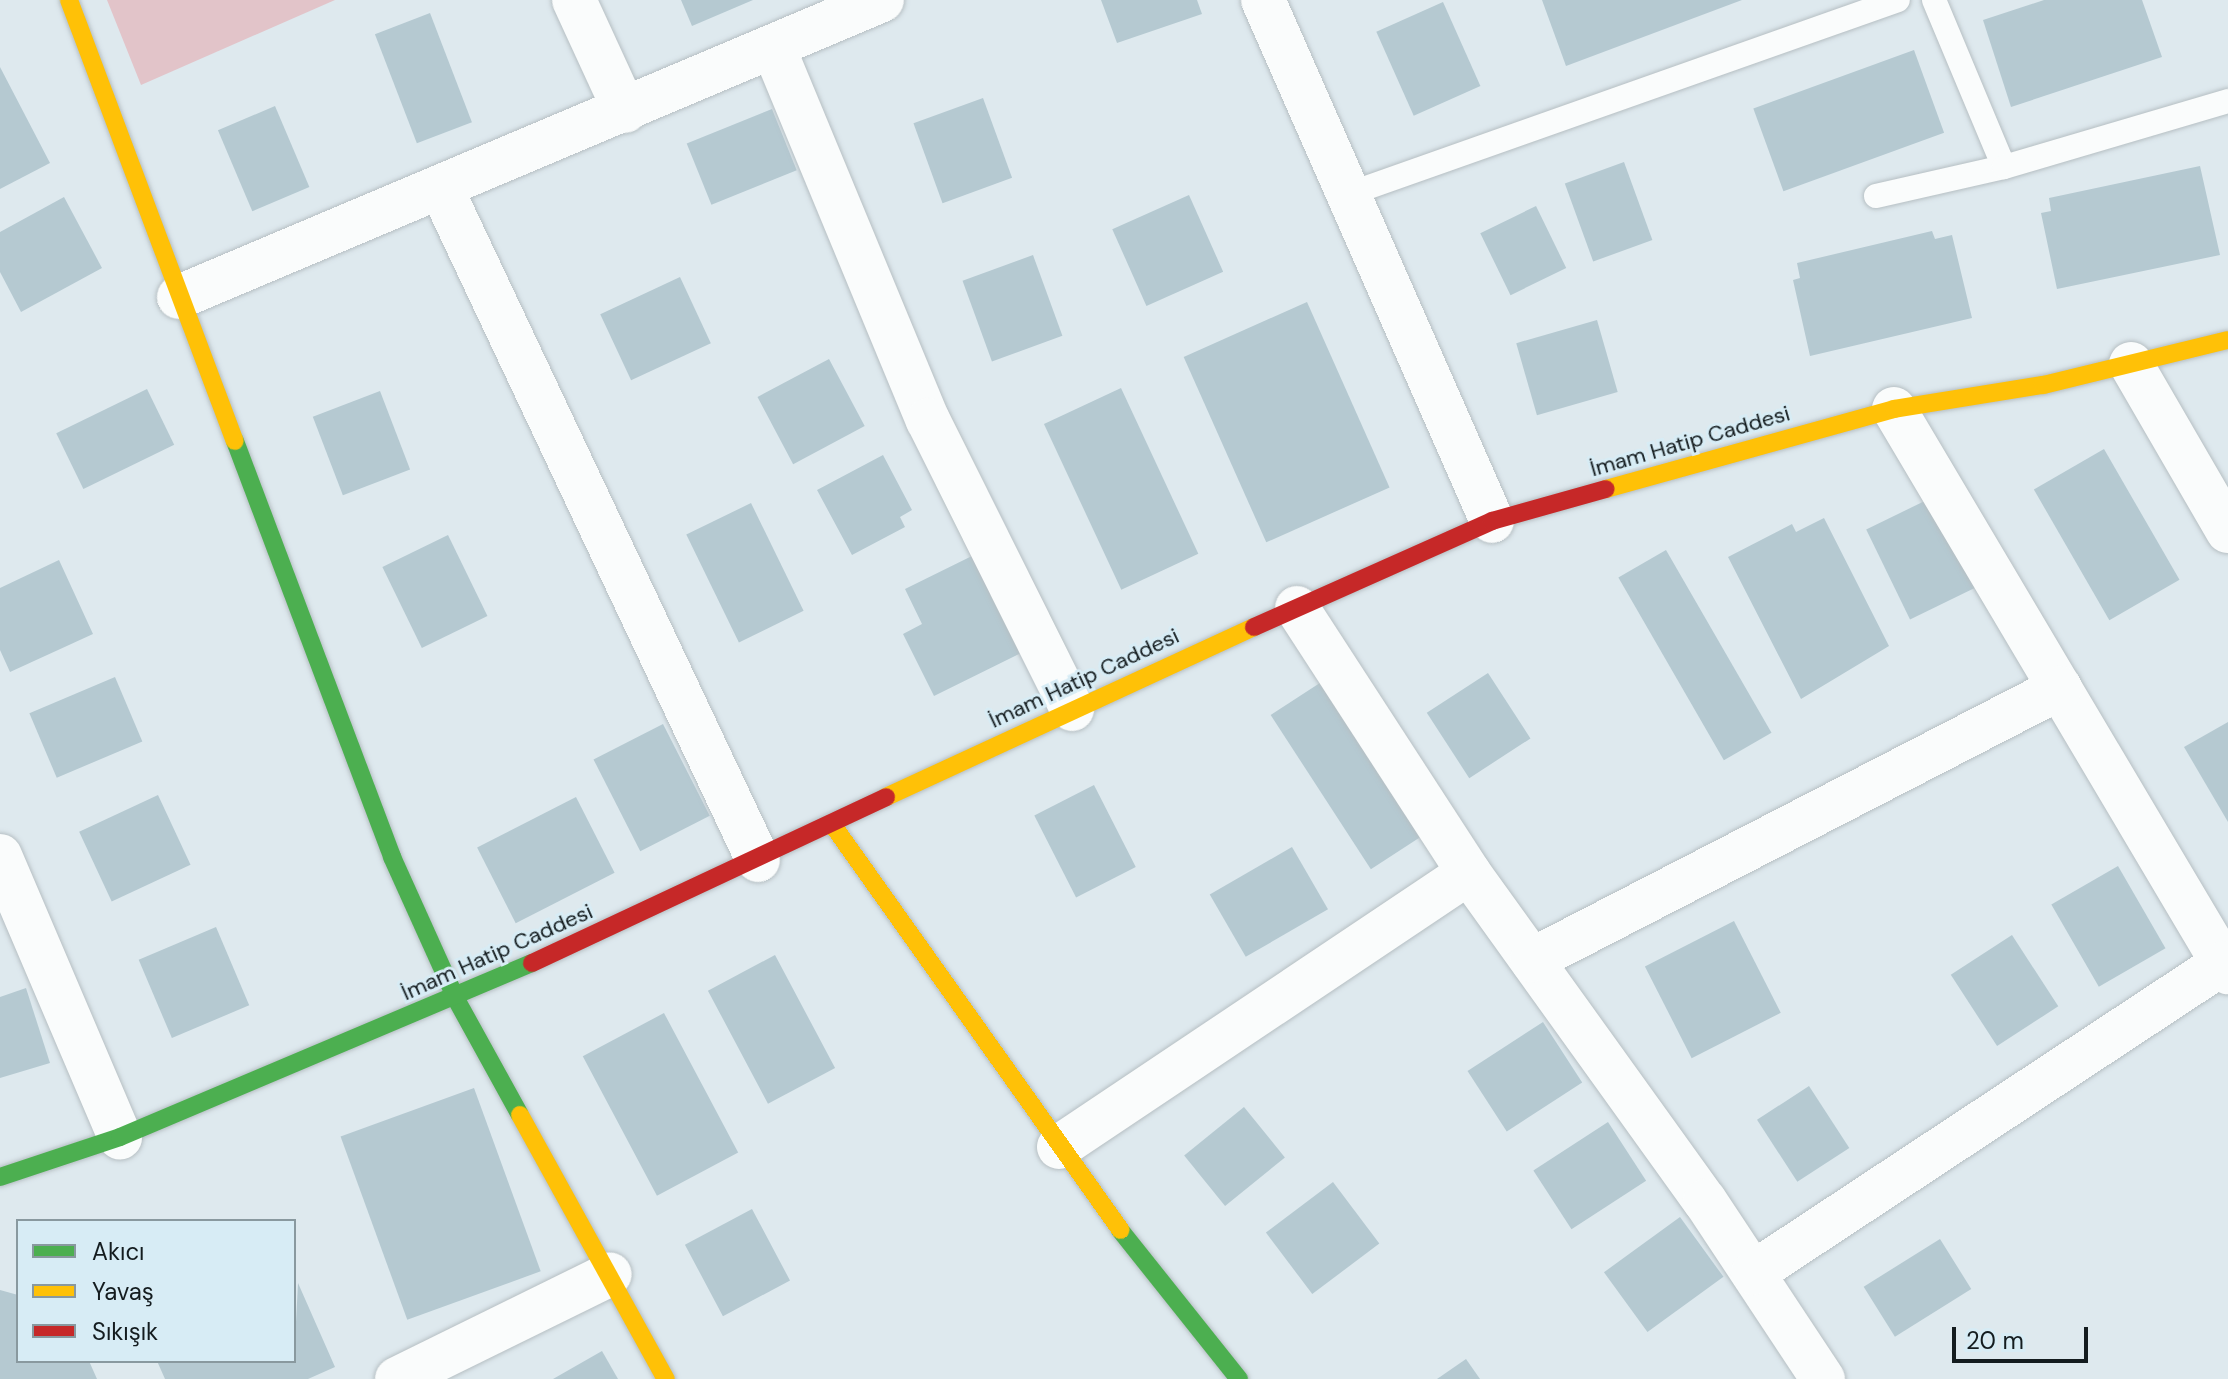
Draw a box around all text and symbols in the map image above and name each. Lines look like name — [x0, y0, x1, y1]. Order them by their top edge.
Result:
street label: İmam Hatip Caddesi — [1587, 400, 1793, 482]
street label: İmam Hatip Caddesi — [985, 622, 1183, 734]
street label: İmam Hatip Caddesi — [397, 898, 597, 1006]
legend — [16, 1219, 296, 1363]
text: Akıcı — [92, 1236, 144, 1267]
text: Yavaş — [92, 1276, 154, 1307]
scale bar — [1956, 1311, 2092, 1361]
text: Sıkışık — [92, 1316, 158, 1347]
text: 20 m — [1966, 1325, 2024, 1356]

